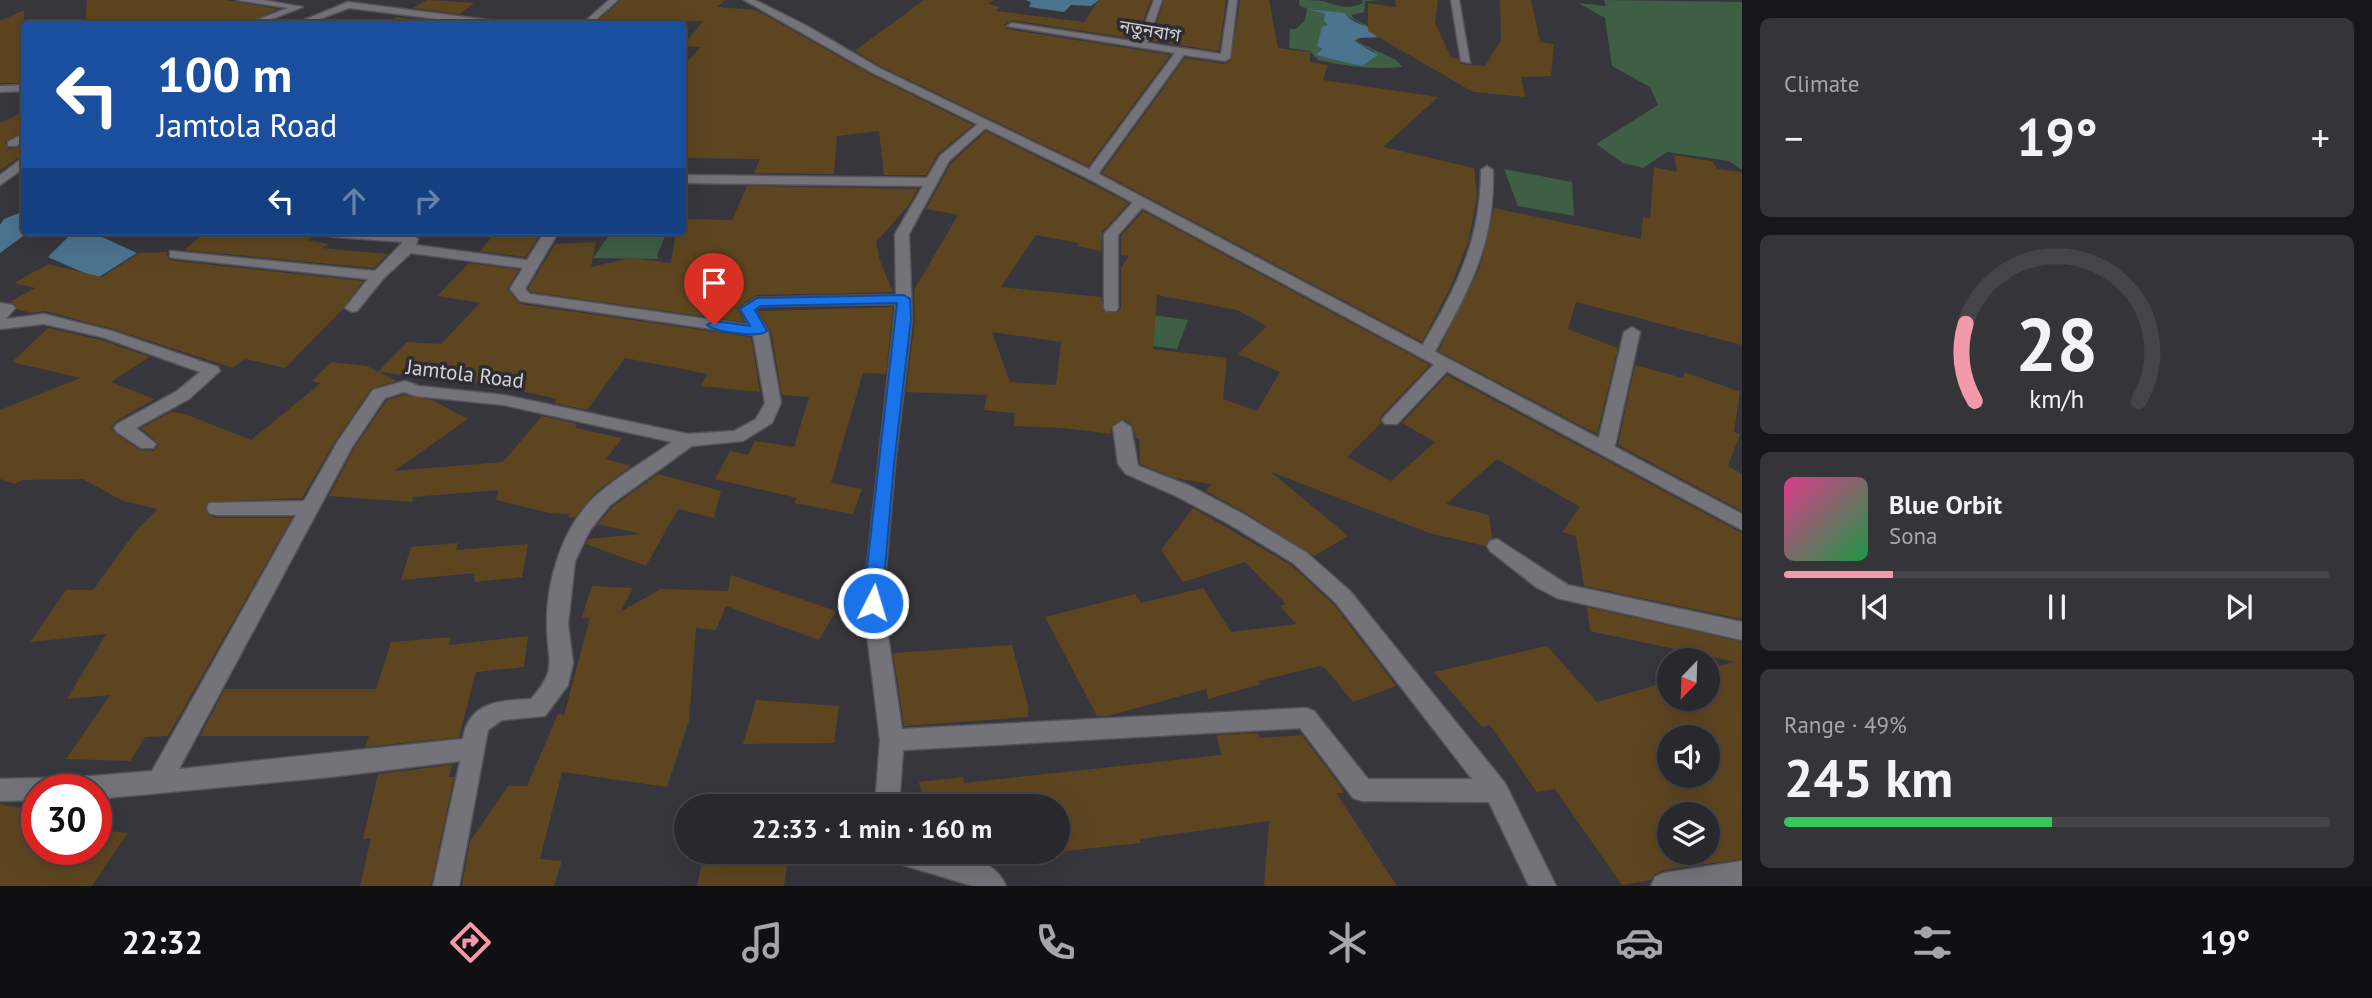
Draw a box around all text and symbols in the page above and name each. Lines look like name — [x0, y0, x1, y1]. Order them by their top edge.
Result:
street label: নতুনবাগ — [1117, 14, 1183, 47]
text: 100 m — [157, 42, 292, 106]
icon: left — [42, 49, 133, 140]
text: Climate — [1784, 69, 1859, 98]
text: 19° — [2016, 103, 2098, 170]
text: Jamtola Road — [157, 104, 337, 146]
text: − — [1784, 113, 1803, 162]
text: + — [2311, 113, 2330, 162]
icon: left — [262, 182, 300, 220]
icon: ahead — [335, 182, 373, 220]
icon: right — [408, 182, 446, 220]
pin — [684, 253, 744, 325]
icon: arrive — [695, 264, 733, 302]
text: 28 — [2016, 297, 2098, 391]
street label: Jamtola Road — [404, 353, 525, 394]
text: km/h — [2030, 382, 2084, 414]
text: Blue Orbit — [1889, 488, 2002, 521]
text: Sona — [1889, 521, 1938, 550]
position arrow — [836, 566, 910, 640]
icon: previous — [1856, 588, 1894, 626]
icon: pause — [2038, 588, 2076, 626]
icon: next — [2220, 588, 2258, 626]
north arrow — [1657, 648, 1720, 710]
map controls — [1657, 648, 1720, 865]
text: Range · 49% — [1784, 710, 1907, 739]
button: sound — [1657, 725, 1720, 788]
text: 245 km — [1784, 744, 1953, 811]
speed limit sign: 30 — [21, 774, 112, 865]
button: layers — [1657, 802, 1720, 865]
text: 22:33 · 1 min · 160 m — [752, 812, 992, 845]
icon: directions — [446, 918, 495, 967]
icon: music — [738, 918, 787, 967]
icon: phone — [1031, 918, 1080, 967]
icon: climate — [1323, 918, 1372, 967]
icon: car — [1615, 918, 1664, 967]
icon: filters — [1908, 918, 1957, 967]
text: 22:32 — [122, 921, 203, 963]
text: 19° — [2200, 921, 2250, 963]

